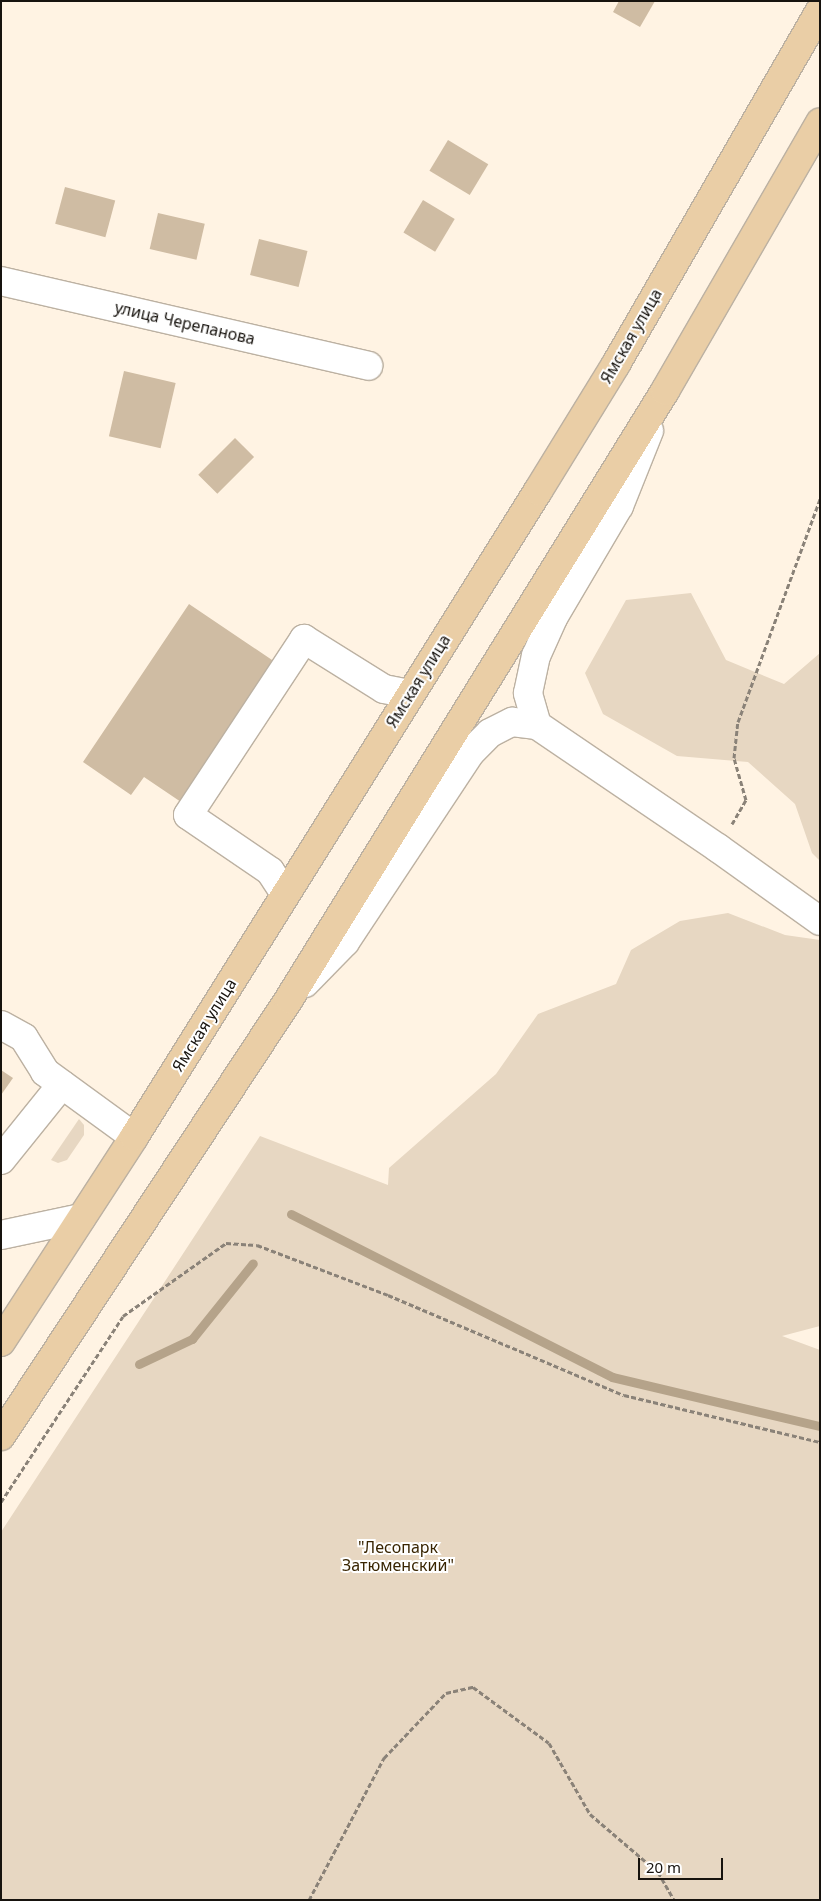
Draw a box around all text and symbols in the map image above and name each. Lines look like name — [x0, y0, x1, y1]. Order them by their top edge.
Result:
street label: Ямская улица — [596, 285, 666, 387]
street label: улица Черепанова — [113, 298, 257, 348]
street label: Ямская улица — [382, 631, 454, 731]
street label: Ямская улица — [168, 975, 240, 1075]
park label: "Лесопарк Затюменский" — [342, 1537, 454, 1575]
scale bar — [641, 1848, 726, 1880]
text: 20 m — [646, 1857, 681, 1877]

